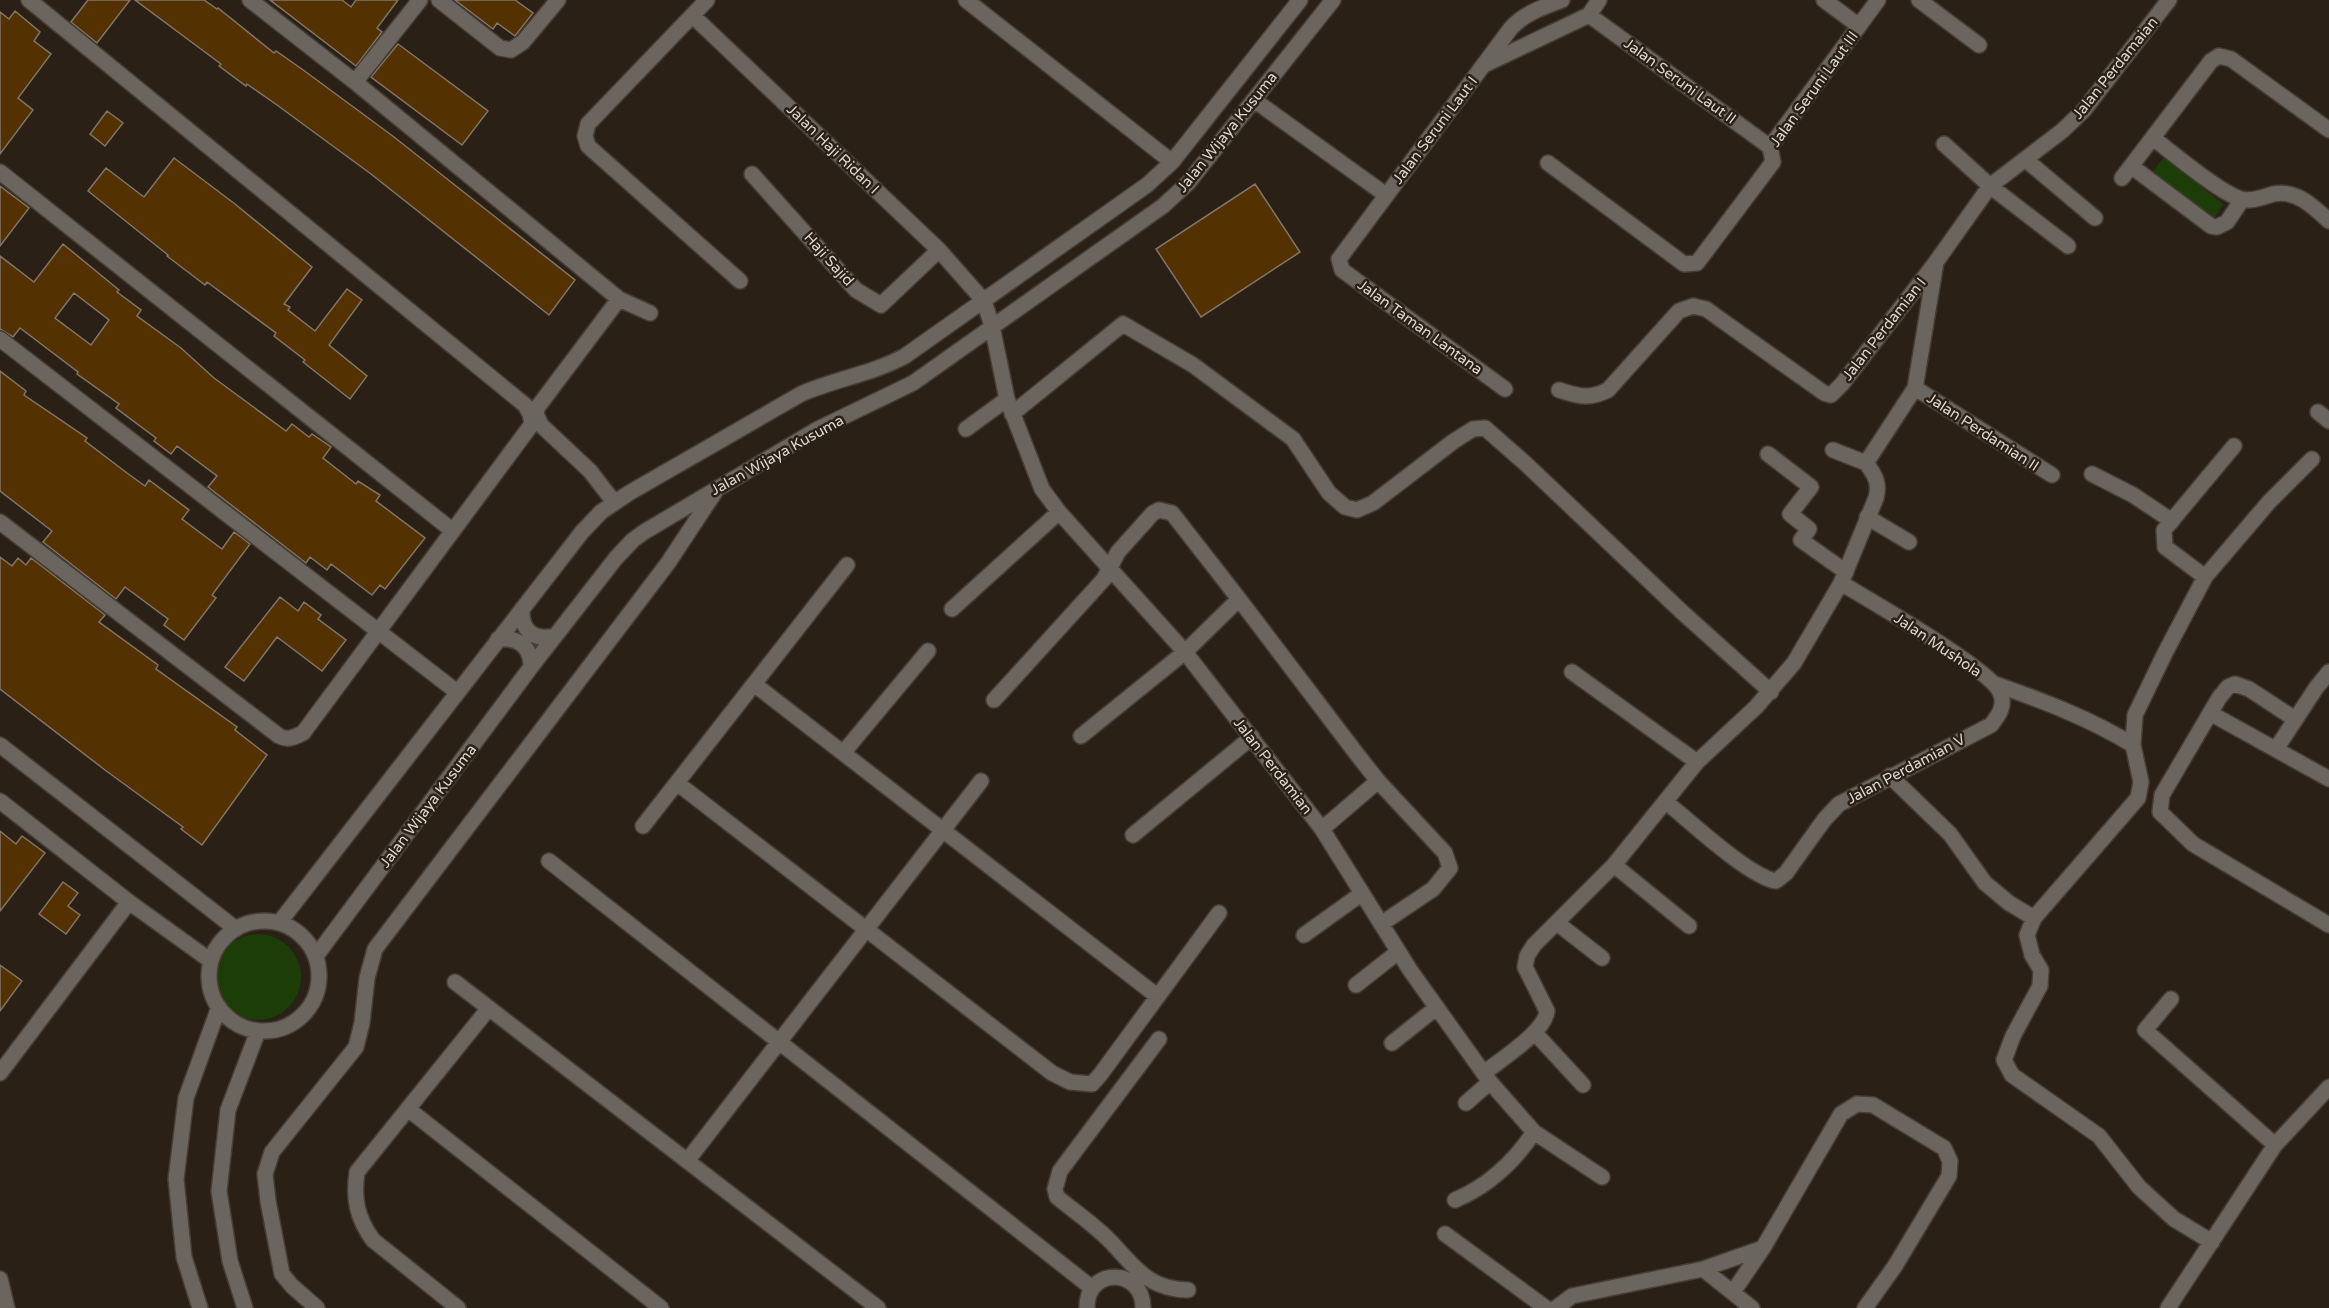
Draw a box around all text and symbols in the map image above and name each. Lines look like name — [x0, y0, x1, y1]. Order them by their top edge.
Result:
street label: Jalan Perdamaian — [2068, 13, 2162, 123]
street label: Jalan Seruni Laut III — [1766, 28, 1862, 150]
street label: Jalan Seruni Laut II — [1620, 34, 1740, 128]
street label: Jalan Wijaya Kusuma — [1173, 68, 1281, 196]
street label: Jalan Seruni Laut I — [1389, 73, 1481, 187]
street label: Jalan Haji Ridan I — [783, 100, 883, 198]
street label: Haji Sajid — [800, 228, 858, 290]
street label: Jalan Perdamian I — [1838, 274, 1930, 384]
street label: Jalan Taman Lantana — [1354, 276, 1486, 378]
street label: Jalan Perdamian II — [1924, 389, 2042, 475]
street label: Jalan Wijaya Kusuma — [707, 411, 847, 499]
street label: Jalan Mushola — [1891, 609, 1985, 681]
street label: Jalan Perdamian — [1230, 714, 1316, 818]
street label: Jalan Perdamian V — [1844, 730, 1969, 808]
street label: Jalan Wijaya Kusuma — [376, 741, 480, 871]

